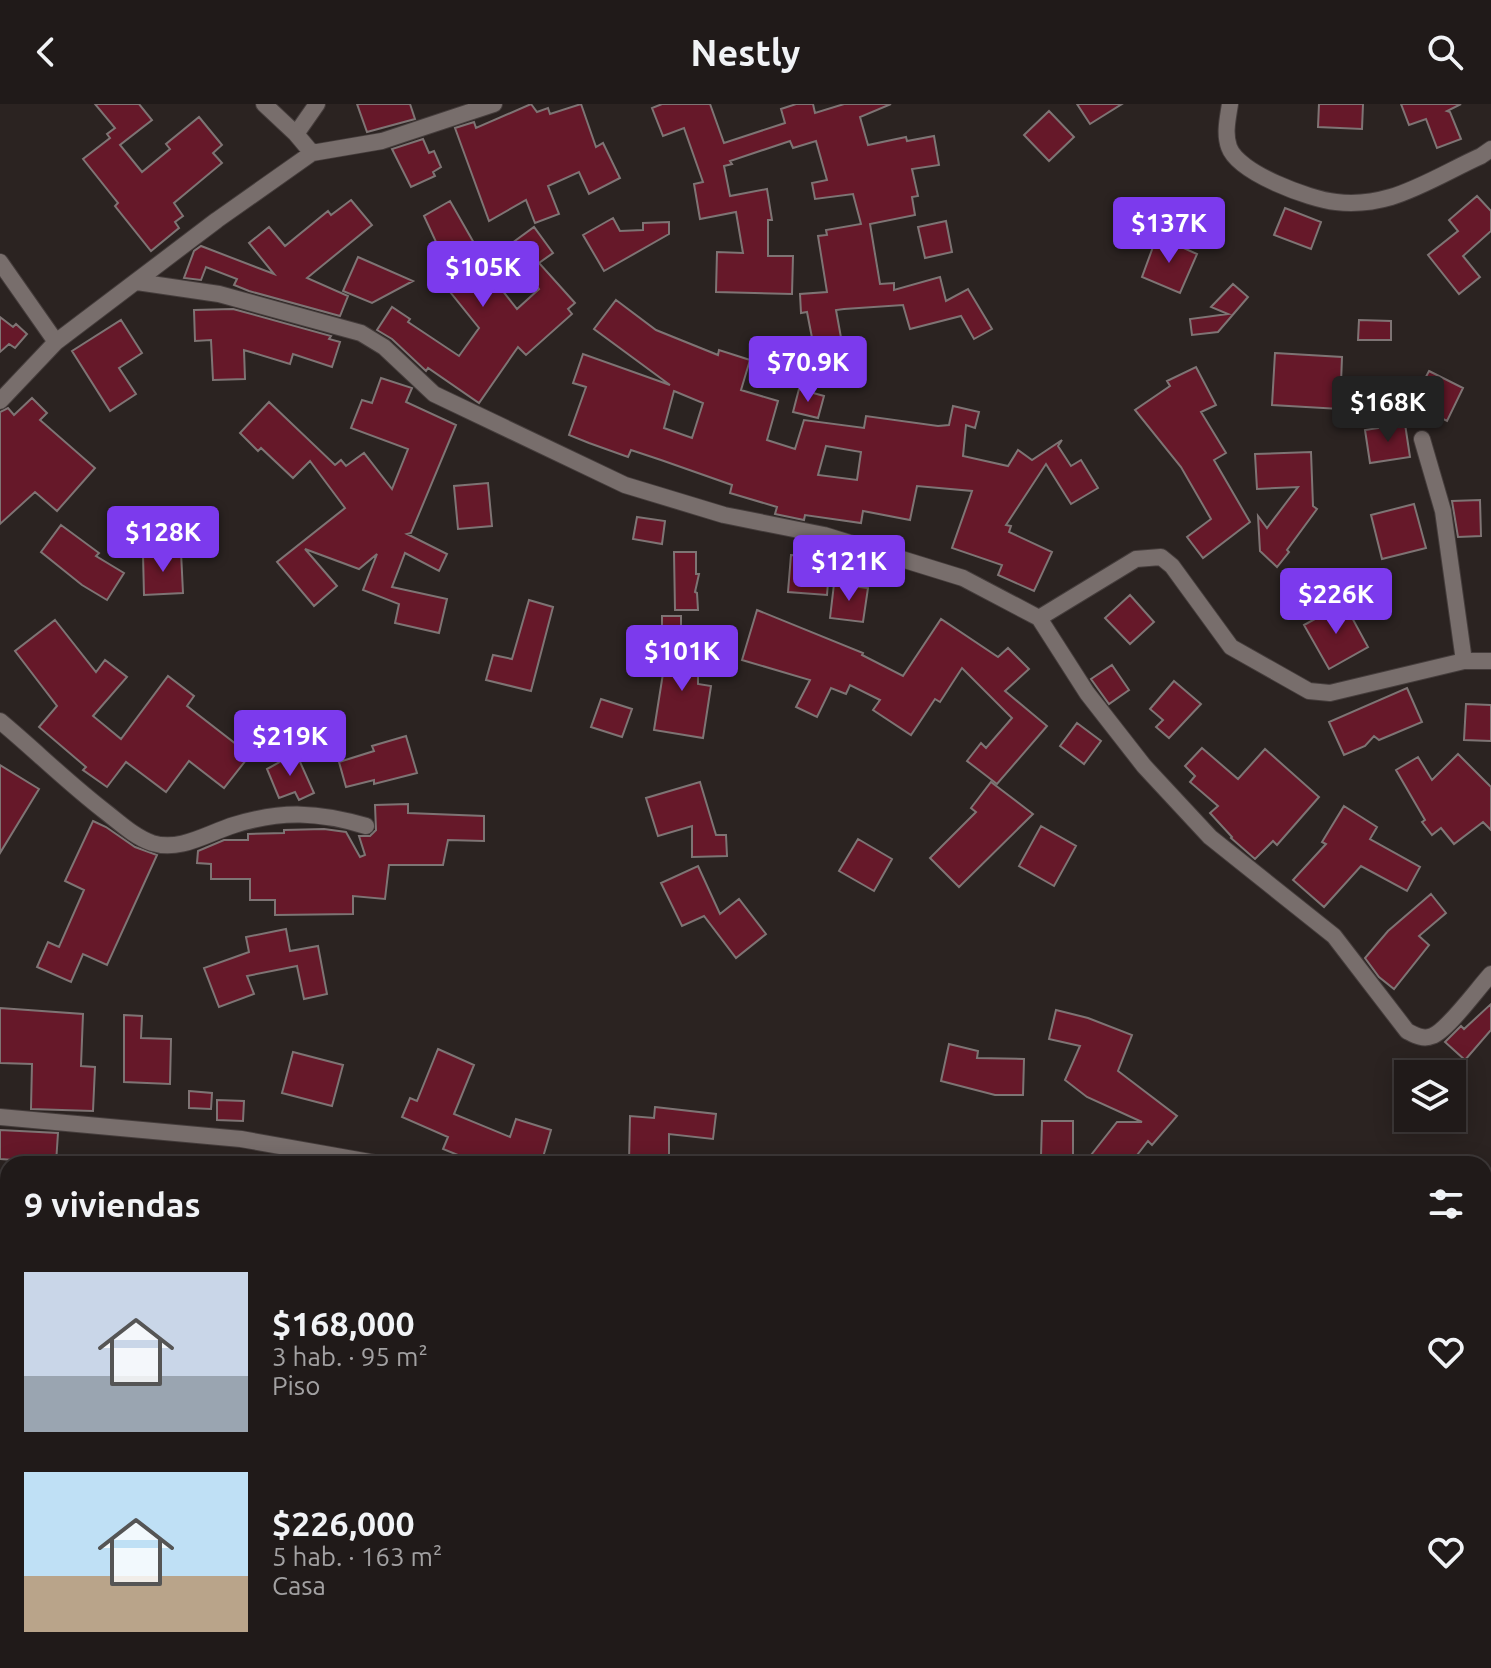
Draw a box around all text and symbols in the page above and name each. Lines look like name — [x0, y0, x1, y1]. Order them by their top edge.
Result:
icon: back — [24, 30, 68, 74]
icon: search — [1423, 30, 1467, 74]
text: Nestly — [691, 32, 800, 73]
pin: $137K — [1113, 197, 1225, 265]
text: $137K — [1131, 208, 1207, 237]
pin: $105K — [427, 241, 539, 309]
text: $105K — [445, 252, 521, 281]
pin: $70.9K — [743, 336, 873, 404]
text: $70.9K — [767, 347, 849, 376]
pin: $168K — [1332, 376, 1444, 444]
text: $168K — [1350, 387, 1426, 416]
pin: $128K — [107, 506, 219, 574]
text: $128K — [125, 517, 201, 546]
pin: $121K — [793, 535, 905, 603]
text: $121K — [811, 546, 887, 575]
pin: $226K — [1280, 568, 1392, 636]
text: $226K — [1298, 579, 1374, 608]
pin: $101K — [626, 625, 738, 693]
text: $101K — [644, 636, 720, 665]
pin: $219K — [234, 710, 346, 778]
text: $219K — [252, 721, 328, 750]
map controls — [1394, 1060, 1466, 1132]
button: layers — [1394, 1060, 1466, 1132]
icon: filters — [1424, 1182, 1468, 1226]
text: 9 viviendas — [24, 1185, 200, 1223]
icon: home — [88, 1304, 184, 1400]
text: $168,000 — [272, 1304, 415, 1342]
icon: heart — [1424, 1330, 1468, 1374]
text: 3 hab. · 95 m² — [272, 1342, 428, 1371]
text: Piso — [272, 1371, 320, 1400]
icon: home — [88, 1504, 184, 1600]
text: $226,000 — [272, 1504, 415, 1542]
icon: heart — [1424, 1530, 1468, 1574]
text: 5 hab. · 163 m² — [272, 1542, 442, 1571]
text: Casa — [272, 1571, 326, 1600]

